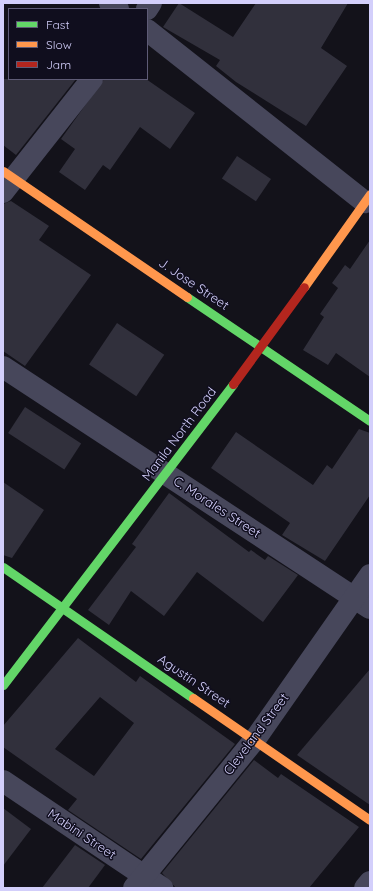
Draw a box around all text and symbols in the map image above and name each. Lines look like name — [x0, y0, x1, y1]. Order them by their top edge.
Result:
legend — [8, 8, 148, 80]
text: Fast — [46, 17, 70, 32]
text: Slow — [46, 37, 72, 52]
text: Jam — [46, 57, 71, 72]
street label: J. Jose Street — [156, 255, 232, 313]
street label: Manila North Road — [139, 384, 219, 484]
street label: C. Morales Street — [170, 473, 264, 541]
street label: Agustin Street — [155, 651, 233, 711]
street label: Cleveland Street — [220, 690, 292, 778]
street label: Mabini Street — [45, 806, 119, 862]

